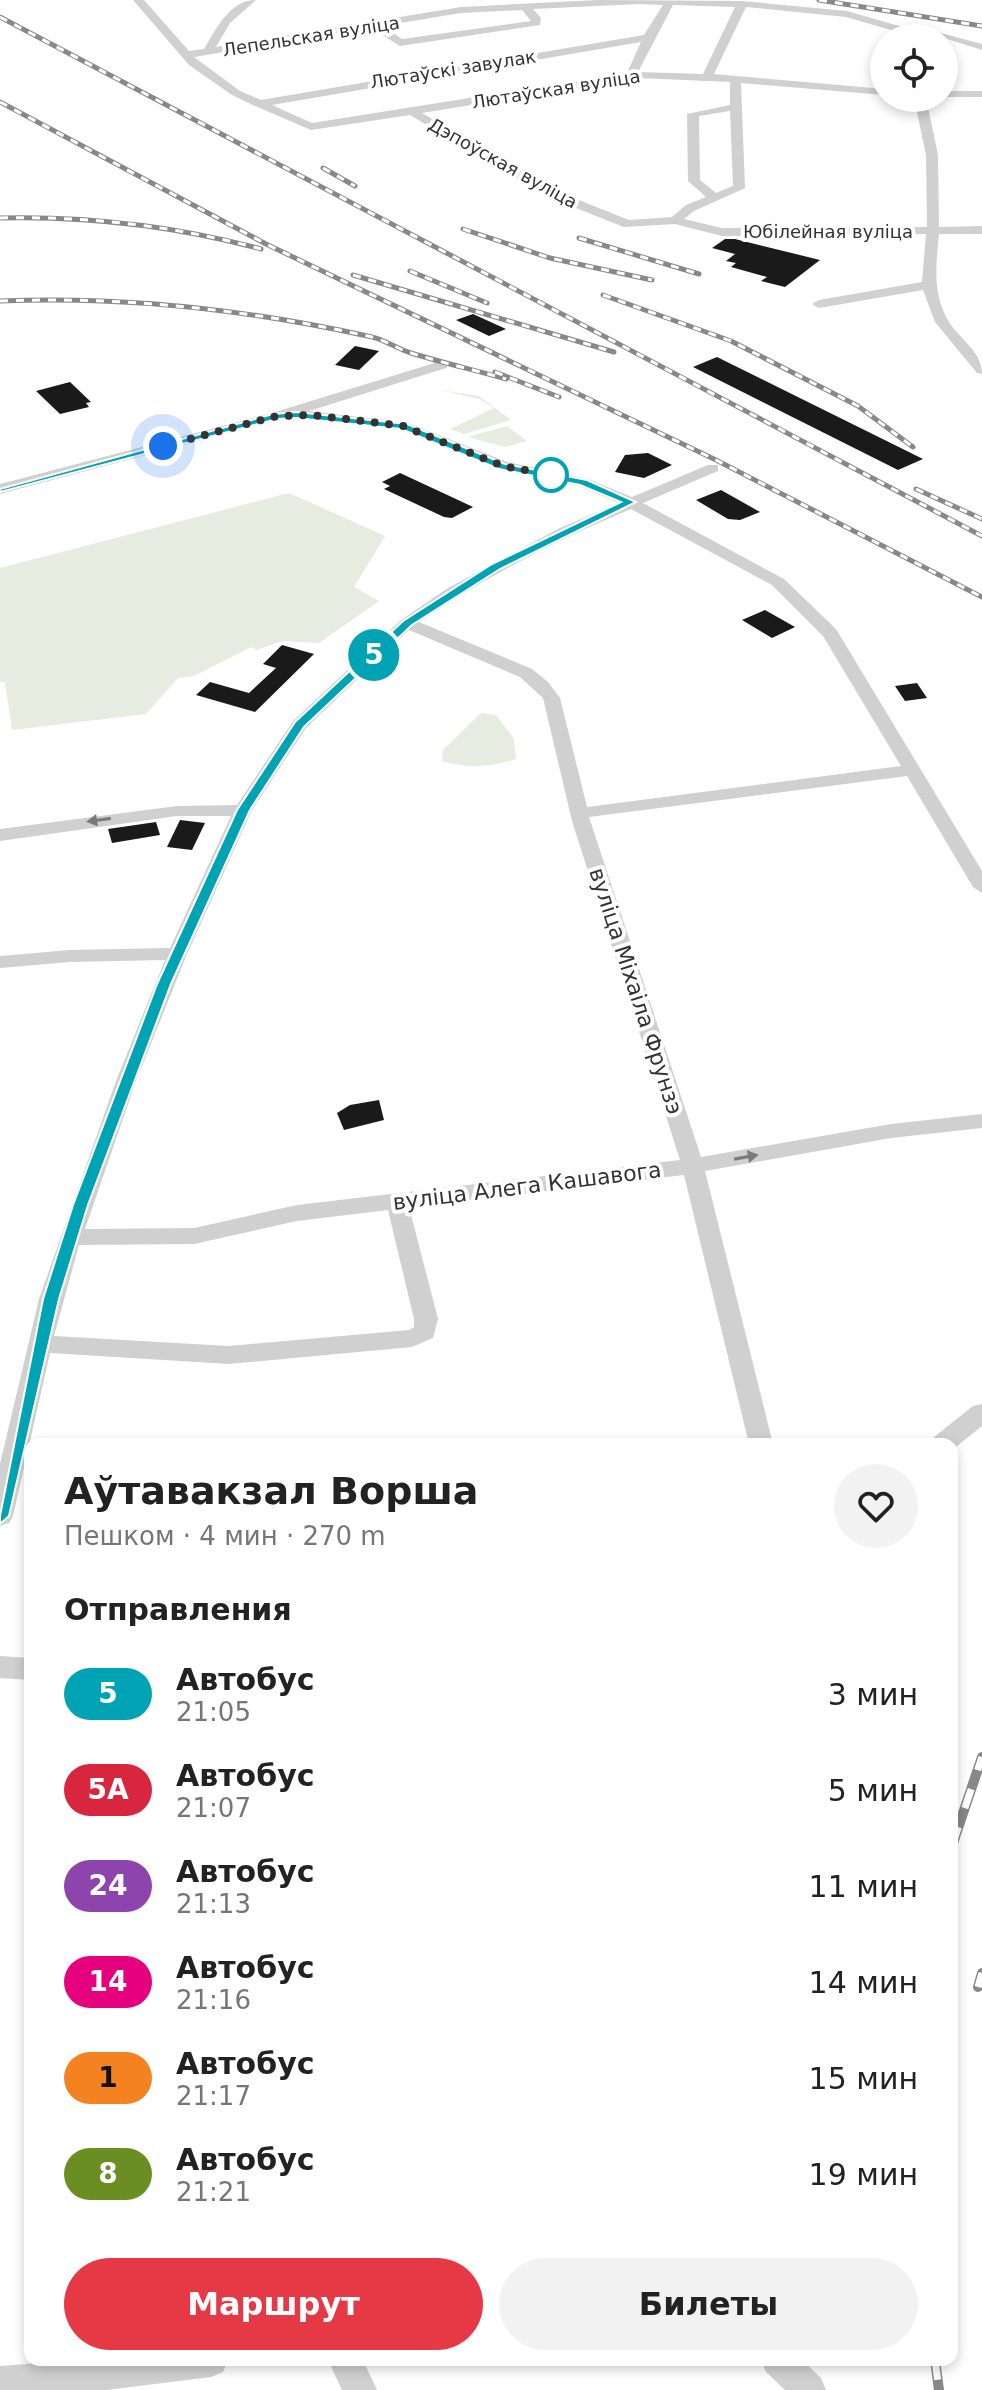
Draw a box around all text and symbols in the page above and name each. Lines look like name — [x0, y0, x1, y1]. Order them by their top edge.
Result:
street label: Лепельская вуліца — [221, 12, 401, 60]
map controls — [870, 24, 958, 112]
button: locate — [870, 24, 958, 112]
street label: Лютаўскі завулак — [369, 45, 538, 92]
street label: Лютаўская вуліца — [470, 65, 642, 113]
street label: Дэпоўская вуліца — [425, 113, 581, 213]
street label: Юбілейная вуліца — [743, 221, 913, 242]
your location — [143, 426, 183, 466]
unlabelled marker — [534, 458, 568, 492]
line badge: 5 — [348, 629, 400, 681]
text: 5 — [364, 638, 384, 671]
one-way arrow — [87, 814, 112, 827]
street label: вуліца Міхаіла Фрунзэ — [584, 864, 688, 1118]
one-way arrow — [734, 1150, 759, 1162]
street label: вуліца Алега Кашавога — [391, 1157, 663, 1215]
button: heart — [834, 1464, 918, 1548]
text: Аўтавакзал Ворша — [64, 1469, 478, 1513]
text: Пешком · 4 мин · 270 m — [64, 1521, 386, 1551]
text: Отправления — [64, 1592, 292, 1627]
text: Автобус — [176, 1662, 315, 1697]
text: 5 — [98, 1677, 118, 1710]
text: 3 мин — [828, 1677, 918, 1712]
text: 21:05 — [176, 1697, 251, 1727]
text: Автобус — [176, 1758, 315, 1793]
text: 5А — [87, 1773, 129, 1806]
text: 5 мин — [828, 1773, 918, 1808]
text: 21:07 — [176, 1793, 251, 1823]
text: Автобус — [176, 1854, 315, 1889]
text: 24 — [89, 1869, 127, 1902]
text: 11 мин — [809, 1869, 918, 1904]
text: 21:13 — [176, 1889, 251, 1919]
text: Автобус — [176, 1950, 315, 1985]
text: 14 — [89, 1965, 127, 1998]
text: 14 мин — [809, 1965, 918, 2000]
text: 21:16 — [176, 1985, 251, 2015]
text: Автобус — [176, 2046, 315, 2081]
text: 1 — [98, 2061, 118, 2094]
text: 15 мин — [809, 2061, 918, 2096]
text: 21:17 — [176, 2081, 251, 2111]
text: Автобус — [176, 2142, 315, 2177]
text: 8 — [98, 2157, 118, 2190]
text: 19 мин — [809, 2157, 918, 2192]
text: 21:21 — [176, 2177, 251, 2207]
button: Маршрут — [64, 2258, 483, 2350]
button: Билеты — [499, 2258, 918, 2350]

